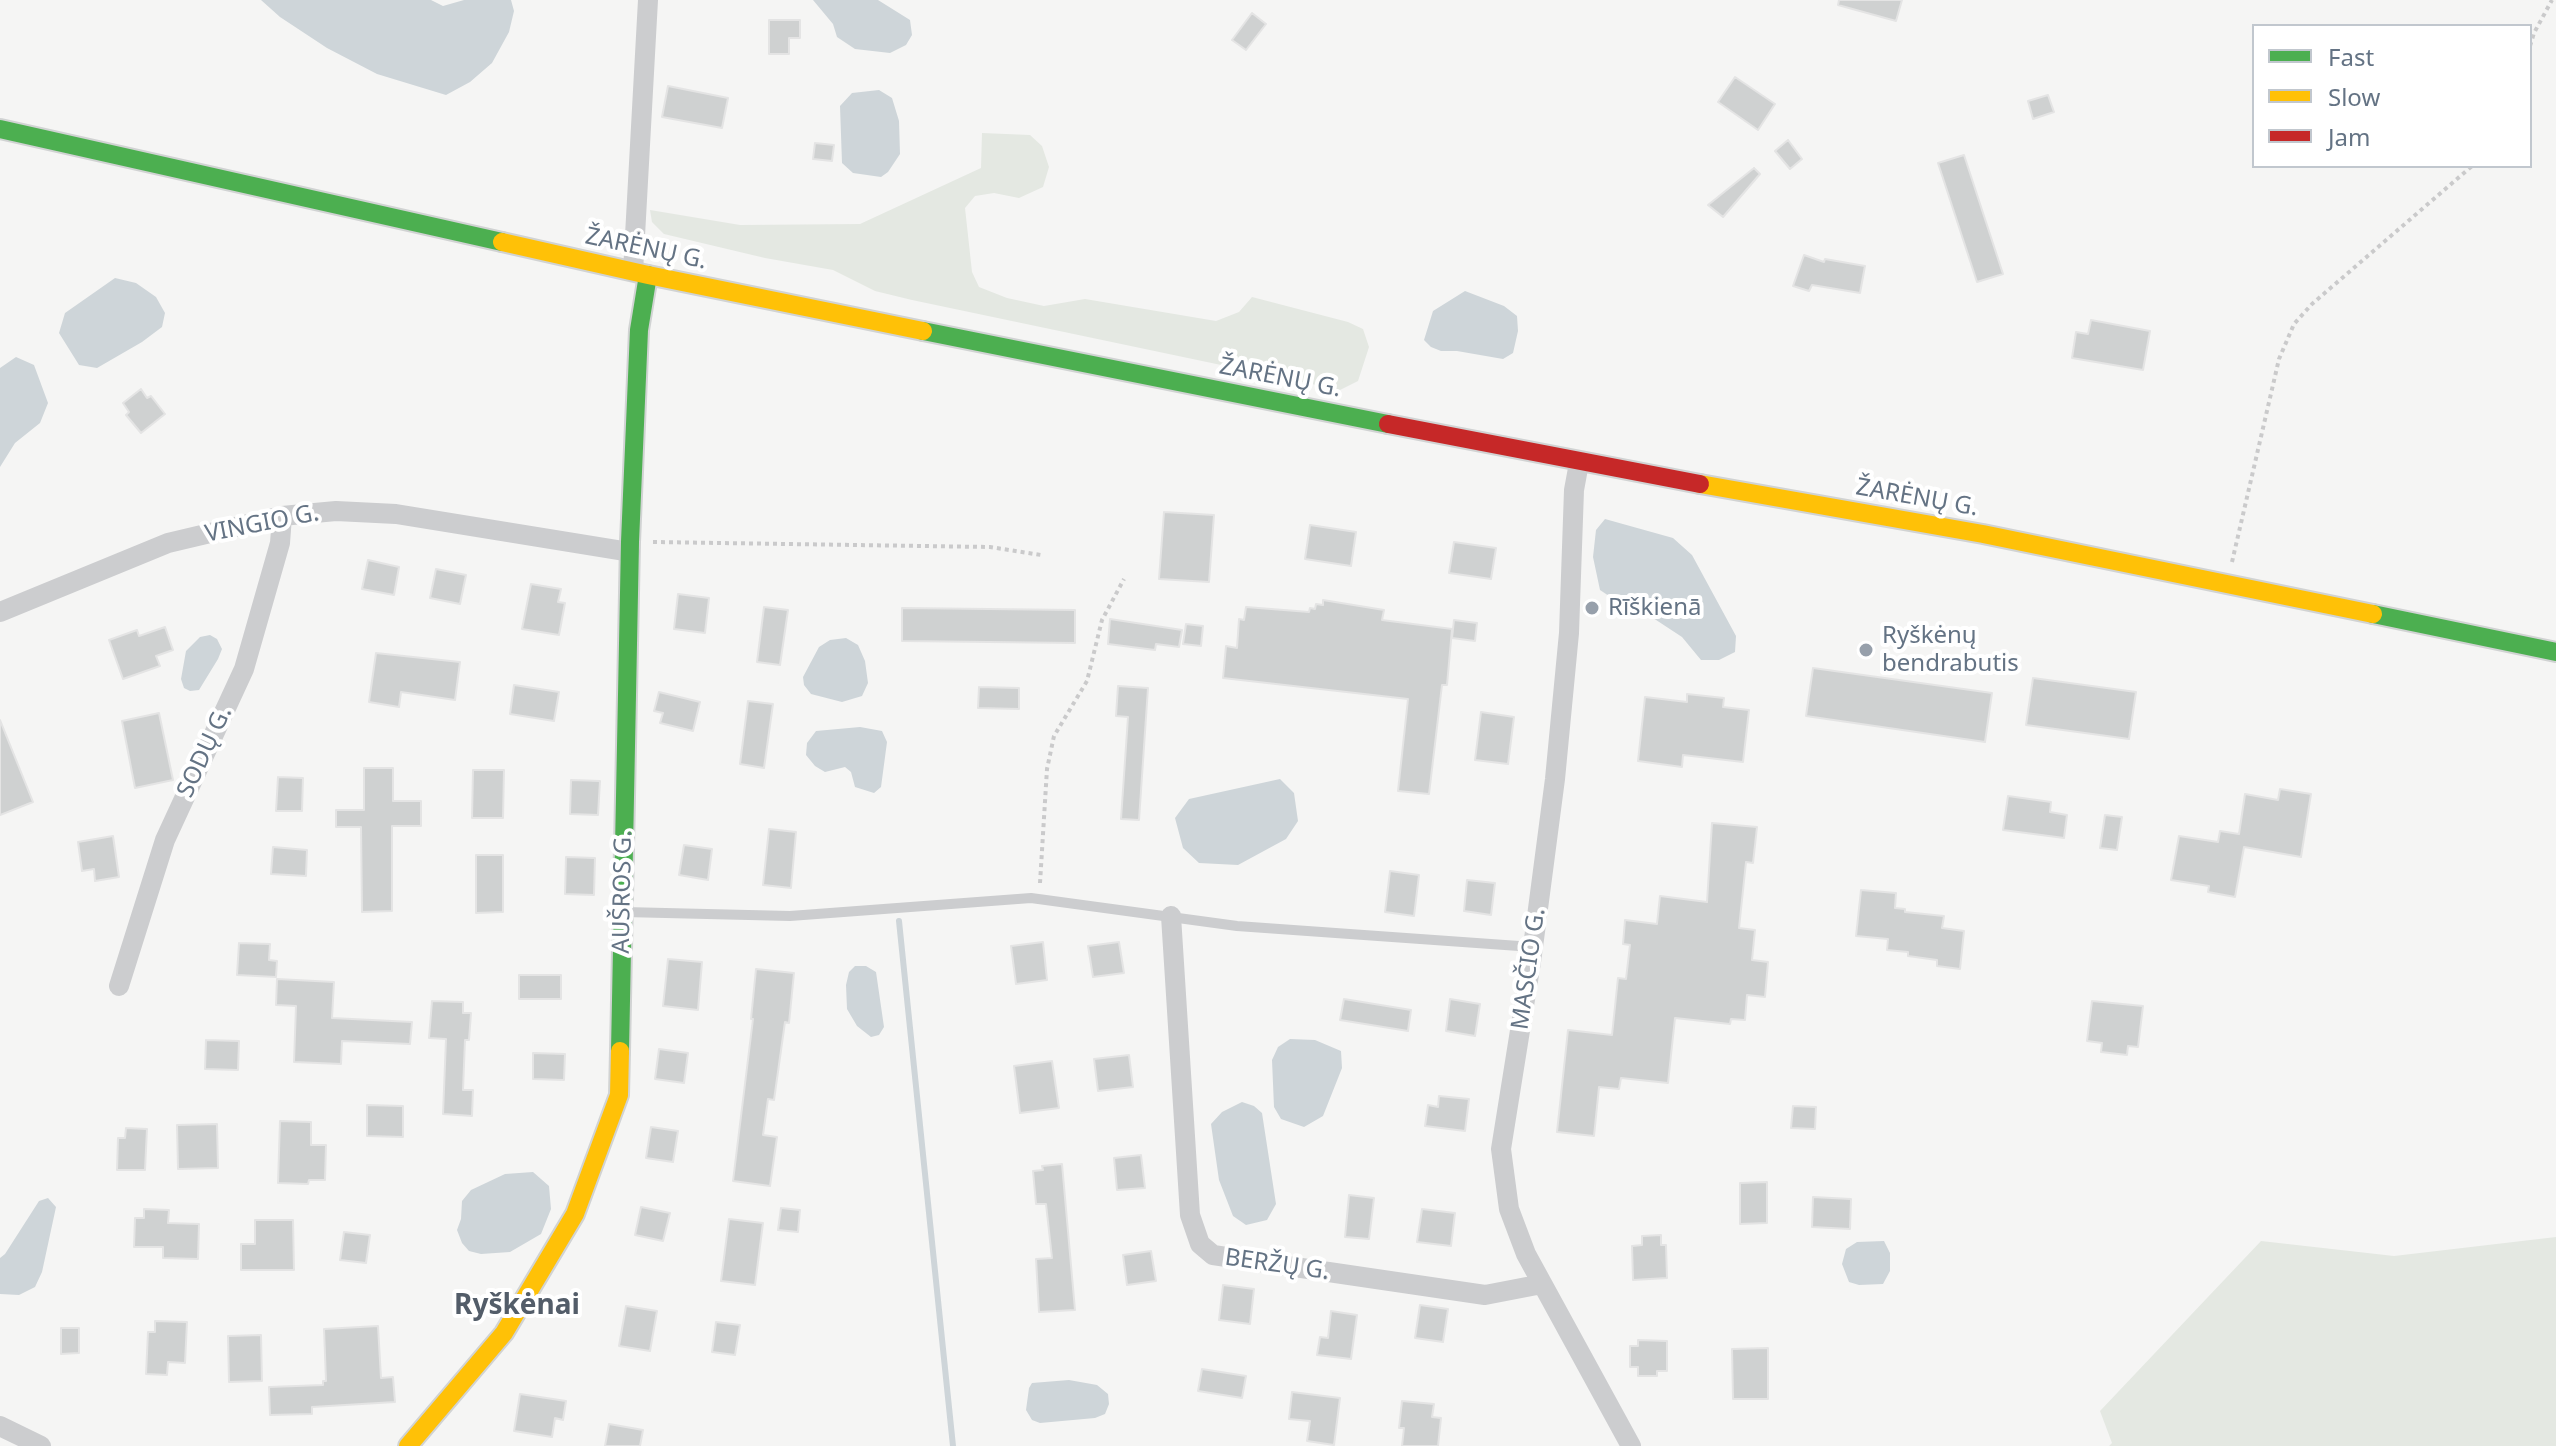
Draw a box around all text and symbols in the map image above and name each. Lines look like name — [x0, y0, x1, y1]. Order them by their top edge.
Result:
legend — [2252, 24, 2532, 168]
text: Fast — [2328, 40, 2374, 73]
text: Slow — [2328, 80, 2380, 113]
text: Jam — [2328, 120, 2370, 153]
street label: ŽARĖNŲ G. — [583, 222, 709, 276]
street label: ŽARĖNŲ G. — [1217, 352, 1343, 404]
street label: ŽARĖNŲ G. — [1854, 473, 1980, 523]
street label: VINGIO G. — [203, 499, 321, 549]
place label: Rīškienā — [1608, 594, 1701, 622]
marker: Rīškienā — [1583, 599, 1601, 617]
place label: Ryškėnų bendrabutis — [1882, 622, 2019, 678]
marker: Ryškėnų bendrabutis — [1857, 641, 1875, 659]
street label: SODŲ G. — [171, 702, 239, 802]
street label: AUŠROS G. — [608, 830, 638, 954]
street label: MASČIO G. — [1506, 906, 1552, 1032]
street label: BERŽŲ G. — [1223, 1243, 1331, 1287]
district label: Ryškėnai — [454, 1289, 580, 1323]

